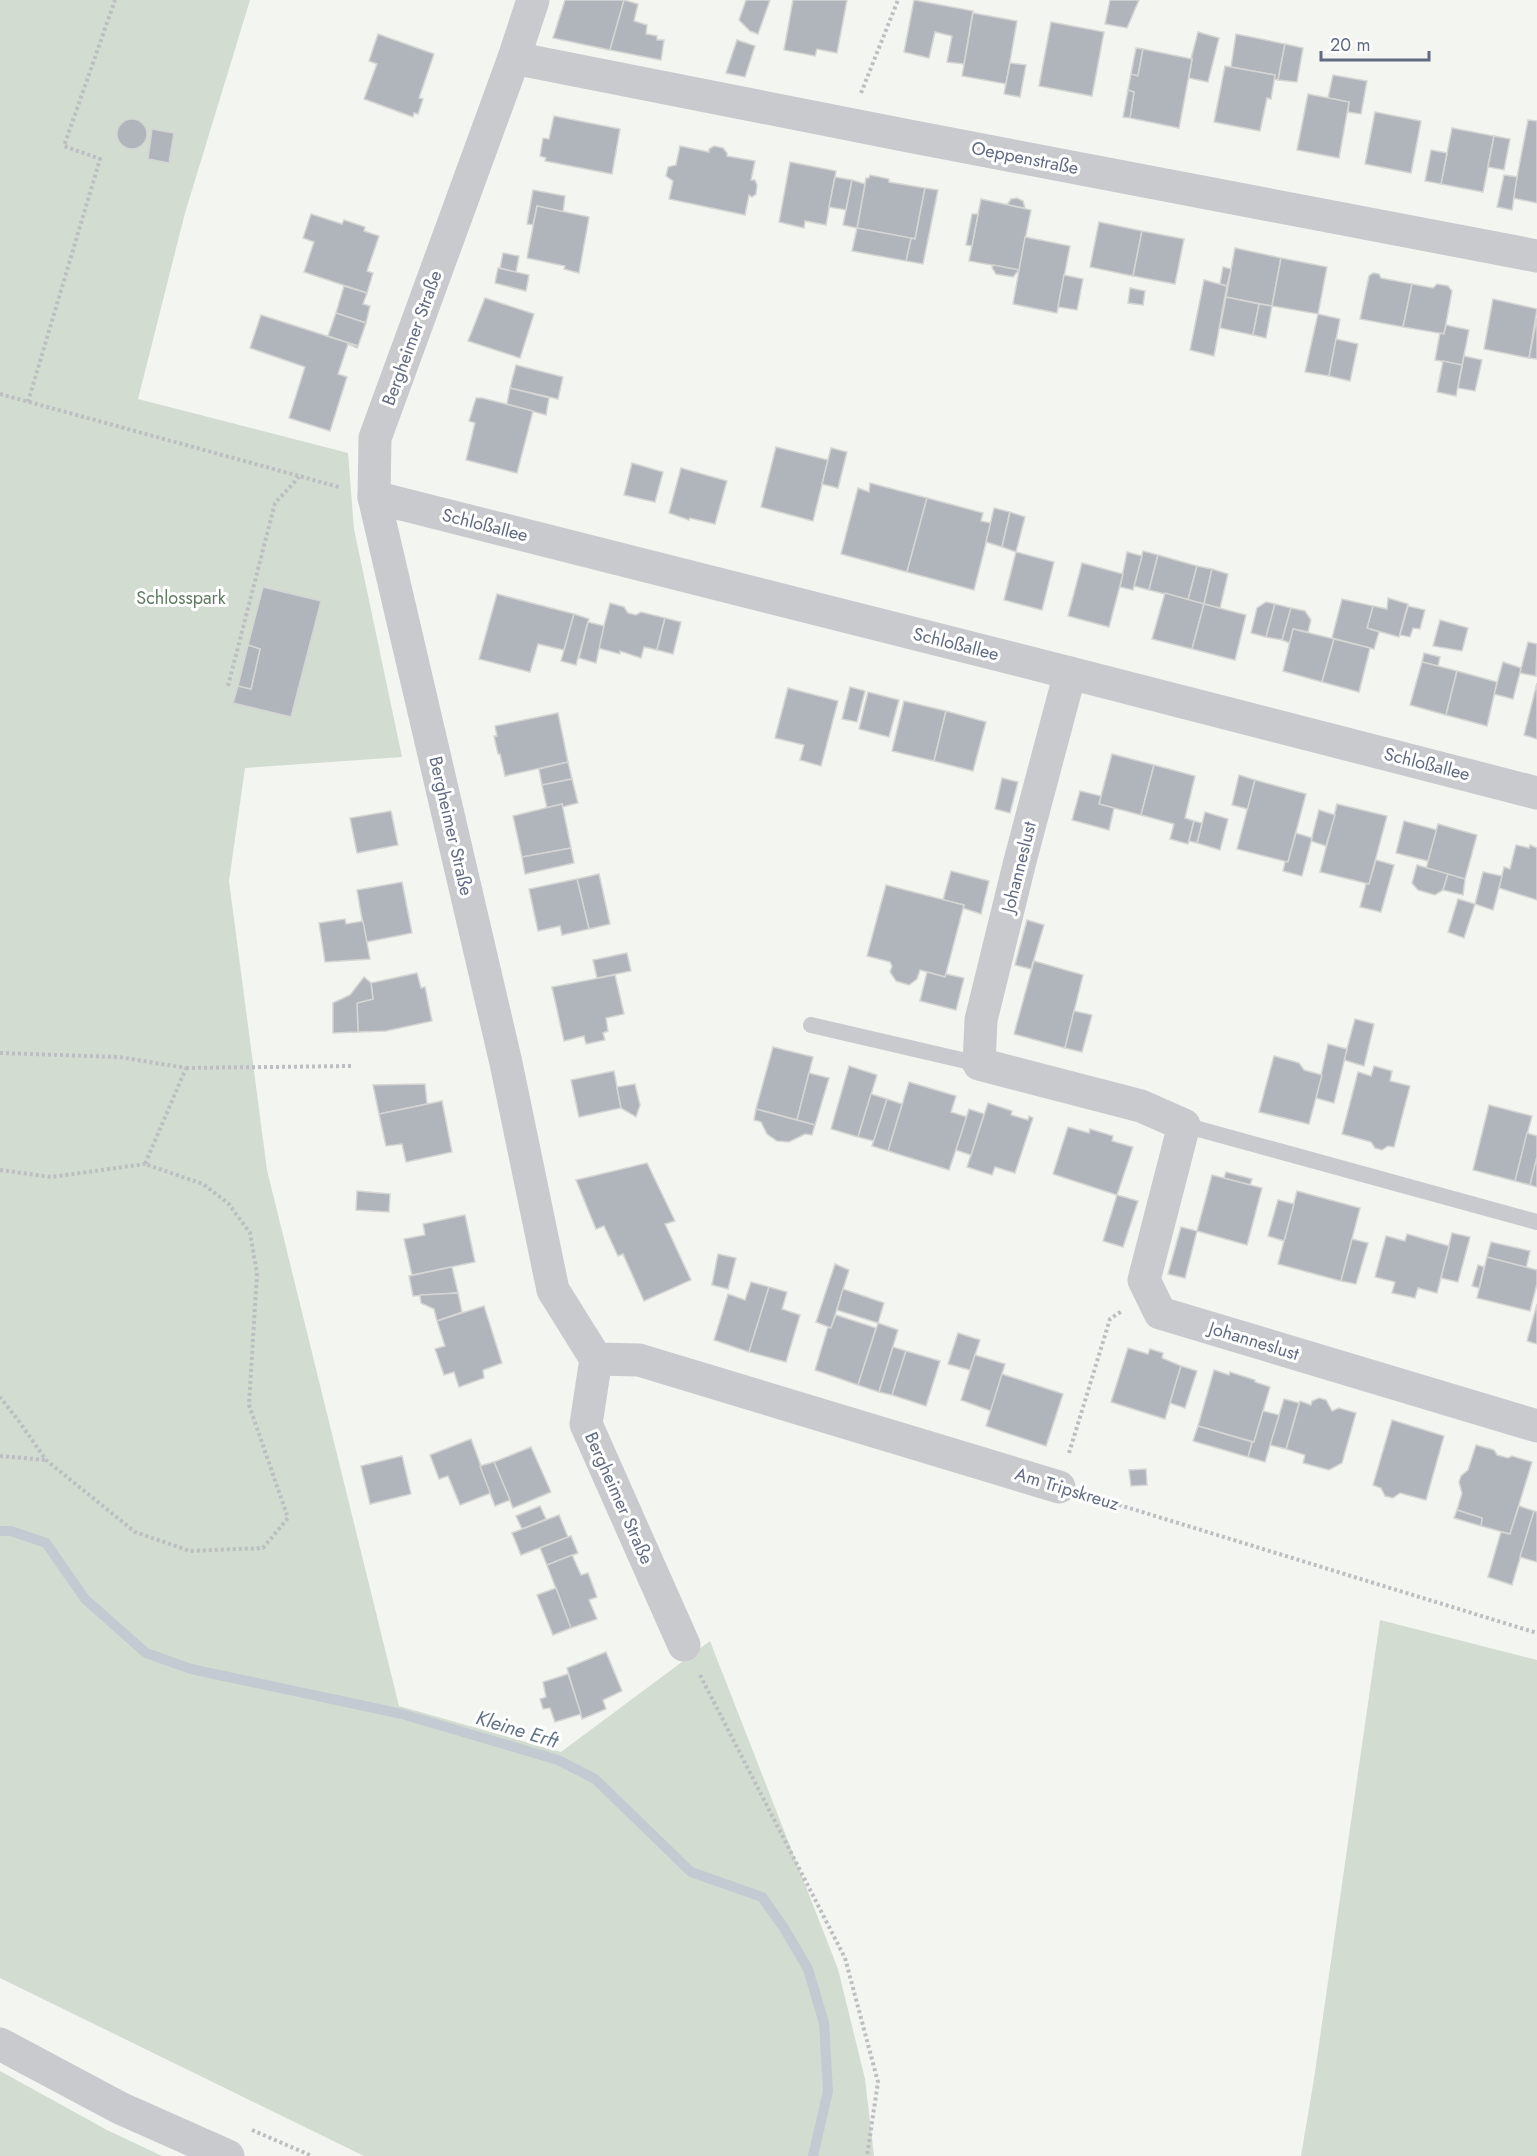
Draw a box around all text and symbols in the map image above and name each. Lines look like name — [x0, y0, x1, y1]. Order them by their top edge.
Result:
scale bar — [1321, 24, 1429, 62]
text: 20 m — [1330, 32, 1370, 58]
street label: Oeppenstraße — [969, 135, 1081, 181]
street label: Bergheimer Straße — [375, 267, 449, 409]
street label: Schloßallee — [439, 502, 531, 548]
park label: Schlosspark — [136, 585, 226, 611]
street label: Schloßallee — [910, 621, 1002, 667]
street label: Schloßallee — [1381, 741, 1473, 787]
street label: Bergheimer Straße — [422, 754, 480, 898]
street label: Johanneslust — [995, 818, 1043, 917]
street label: Johanneslust — [1204, 1314, 1303, 1367]
street label: Bergheimer Straße — [578, 1428, 660, 1568]
street label: Am Tripskreuz — [1012, 1461, 1123, 1517]
water label: Kleine Erft — [472, 1703, 563, 1756]

